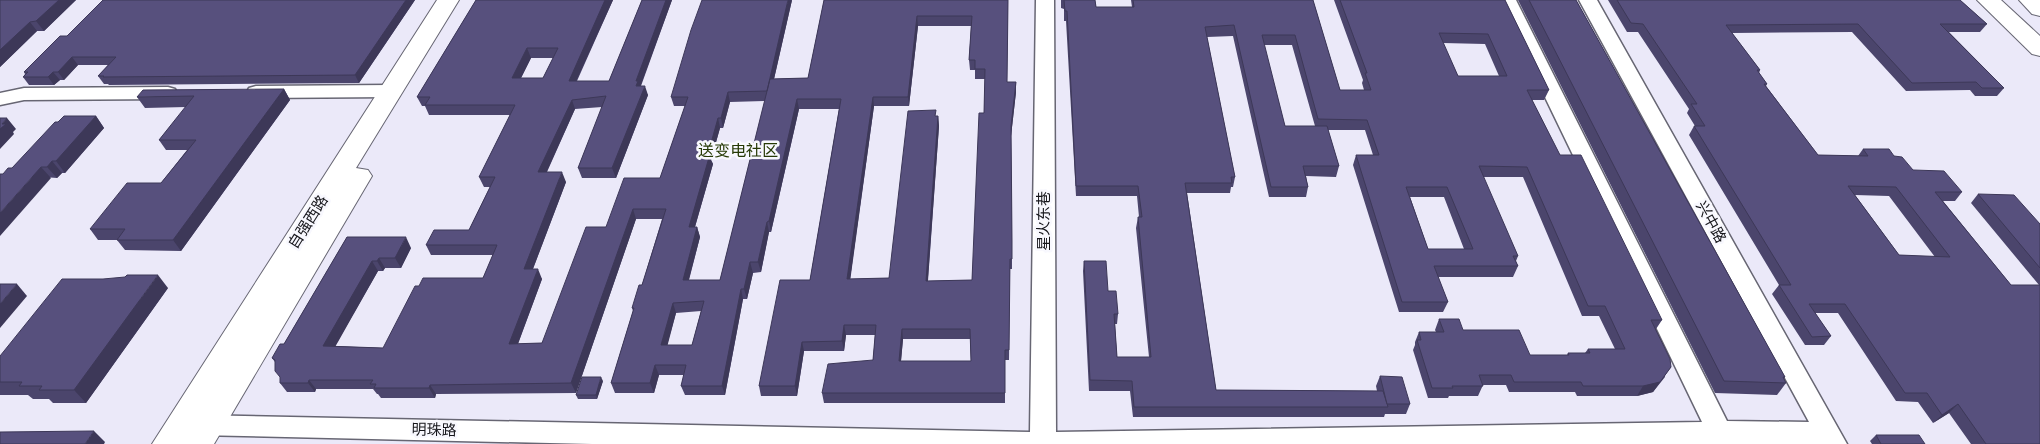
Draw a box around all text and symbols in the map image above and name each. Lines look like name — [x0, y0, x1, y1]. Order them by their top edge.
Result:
district label: 送变电社区 — [698, 141, 778, 160]
street label: 星火东巷 — [1035, 191, 1053, 251]
street label: 自强西路 — [284, 192, 332, 252]
street label: 兴中路 — [1692, 198, 1730, 246]
street label: 明珠路 — [411, 421, 457, 439]

